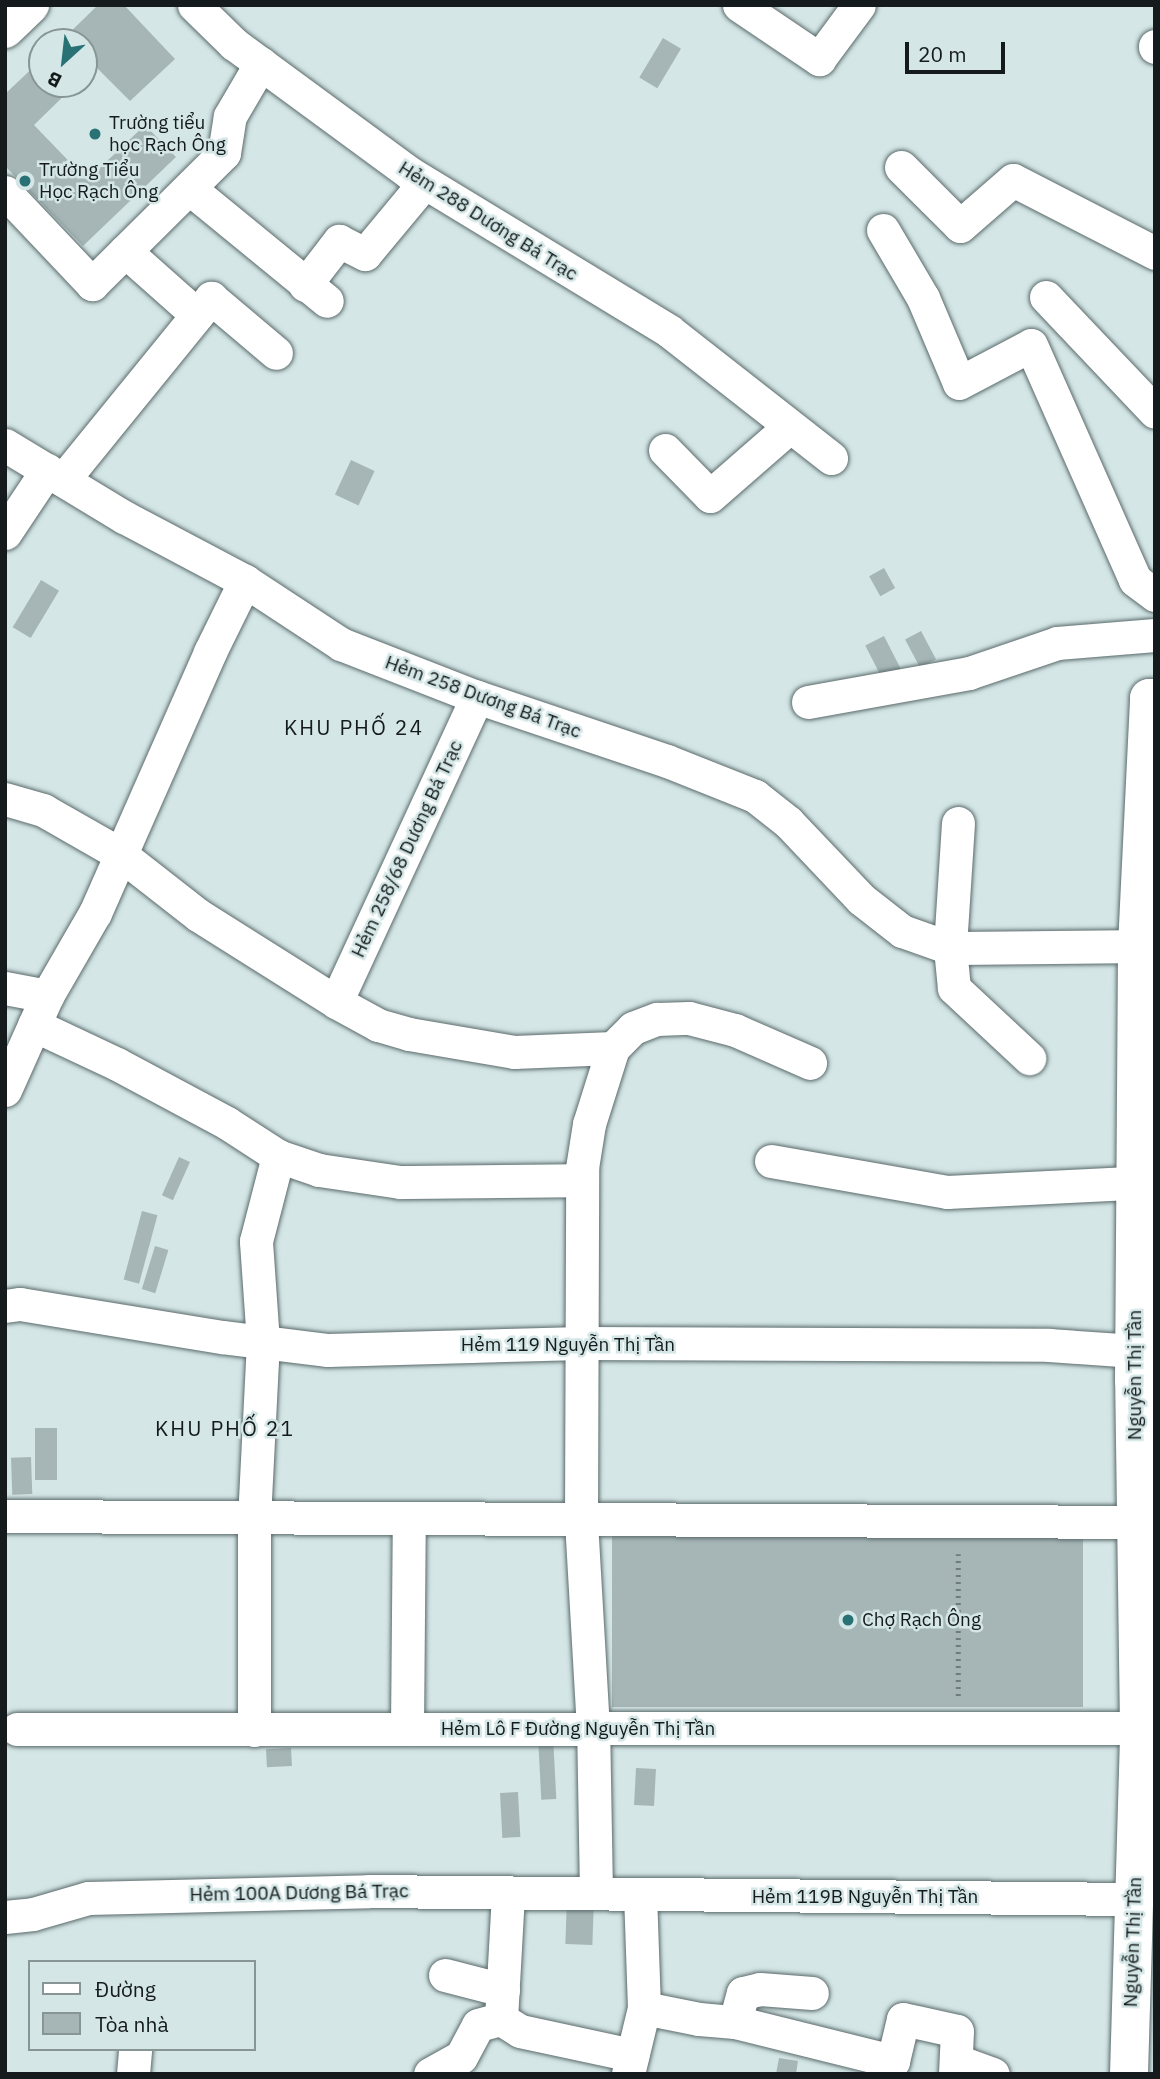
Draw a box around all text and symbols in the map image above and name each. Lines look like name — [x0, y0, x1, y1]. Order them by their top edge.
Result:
north arrow — [28, 28, 98, 98]
scale bar — [908, 28, 1008, 72]
text: 20 m — [918, 40, 967, 68]
text: B — [43, 66, 65, 94]
place label: Trường tiểu học Rạch Ông — [109, 112, 226, 156]
marker: Trường tiểu học Rạch Ông — [87, 126, 103, 142]
street label: Hẻm 288 Dương Bá Trạc — [394, 157, 582, 285]
place label: Trường Tiểu Học Rạch Ông — [39, 159, 158, 203]
marker: Trường Tiểu Học Rạch Ông — [17, 173, 33, 189]
street label: Hẻm 258 Dương Bá Trạc — [382, 651, 584, 743]
district label: KHU PHỐ 24 — [285, 714, 423, 740]
street label: Hẻm 258/68 Dương Bá Trạc — [347, 737, 467, 961]
street label: Nguyễn Thị Tần — [1124, 1310, 1146, 1440]
street label: Hẻm 119 Nguyễn Thị Tần — [461, 1334, 675, 1356]
district label: KHU PHỐ 21 — [156, 1415, 294, 1441]
place label: Chợ Rạch Ông — [862, 1609, 981, 1631]
marker: Chợ Rạch Ông — [840, 1612, 856, 1628]
street label: Hẻm Lô F Đường Nguyễn Thị Tần — [441, 1718, 715, 1740]
street label: Nguyễn Thị Tần — [1119, 1876, 1147, 2008]
street label: Hẻm 100A Dương Bá Trạc — [189, 1880, 409, 1906]
street label: Hẻm 119B Nguyễn Thị Tần — [752, 1886, 978, 1908]
legend — [28, 1960, 256, 2051]
text: Đường — [95, 1975, 156, 2003]
text: Tòa nhà — [95, 2010, 169, 2038]

